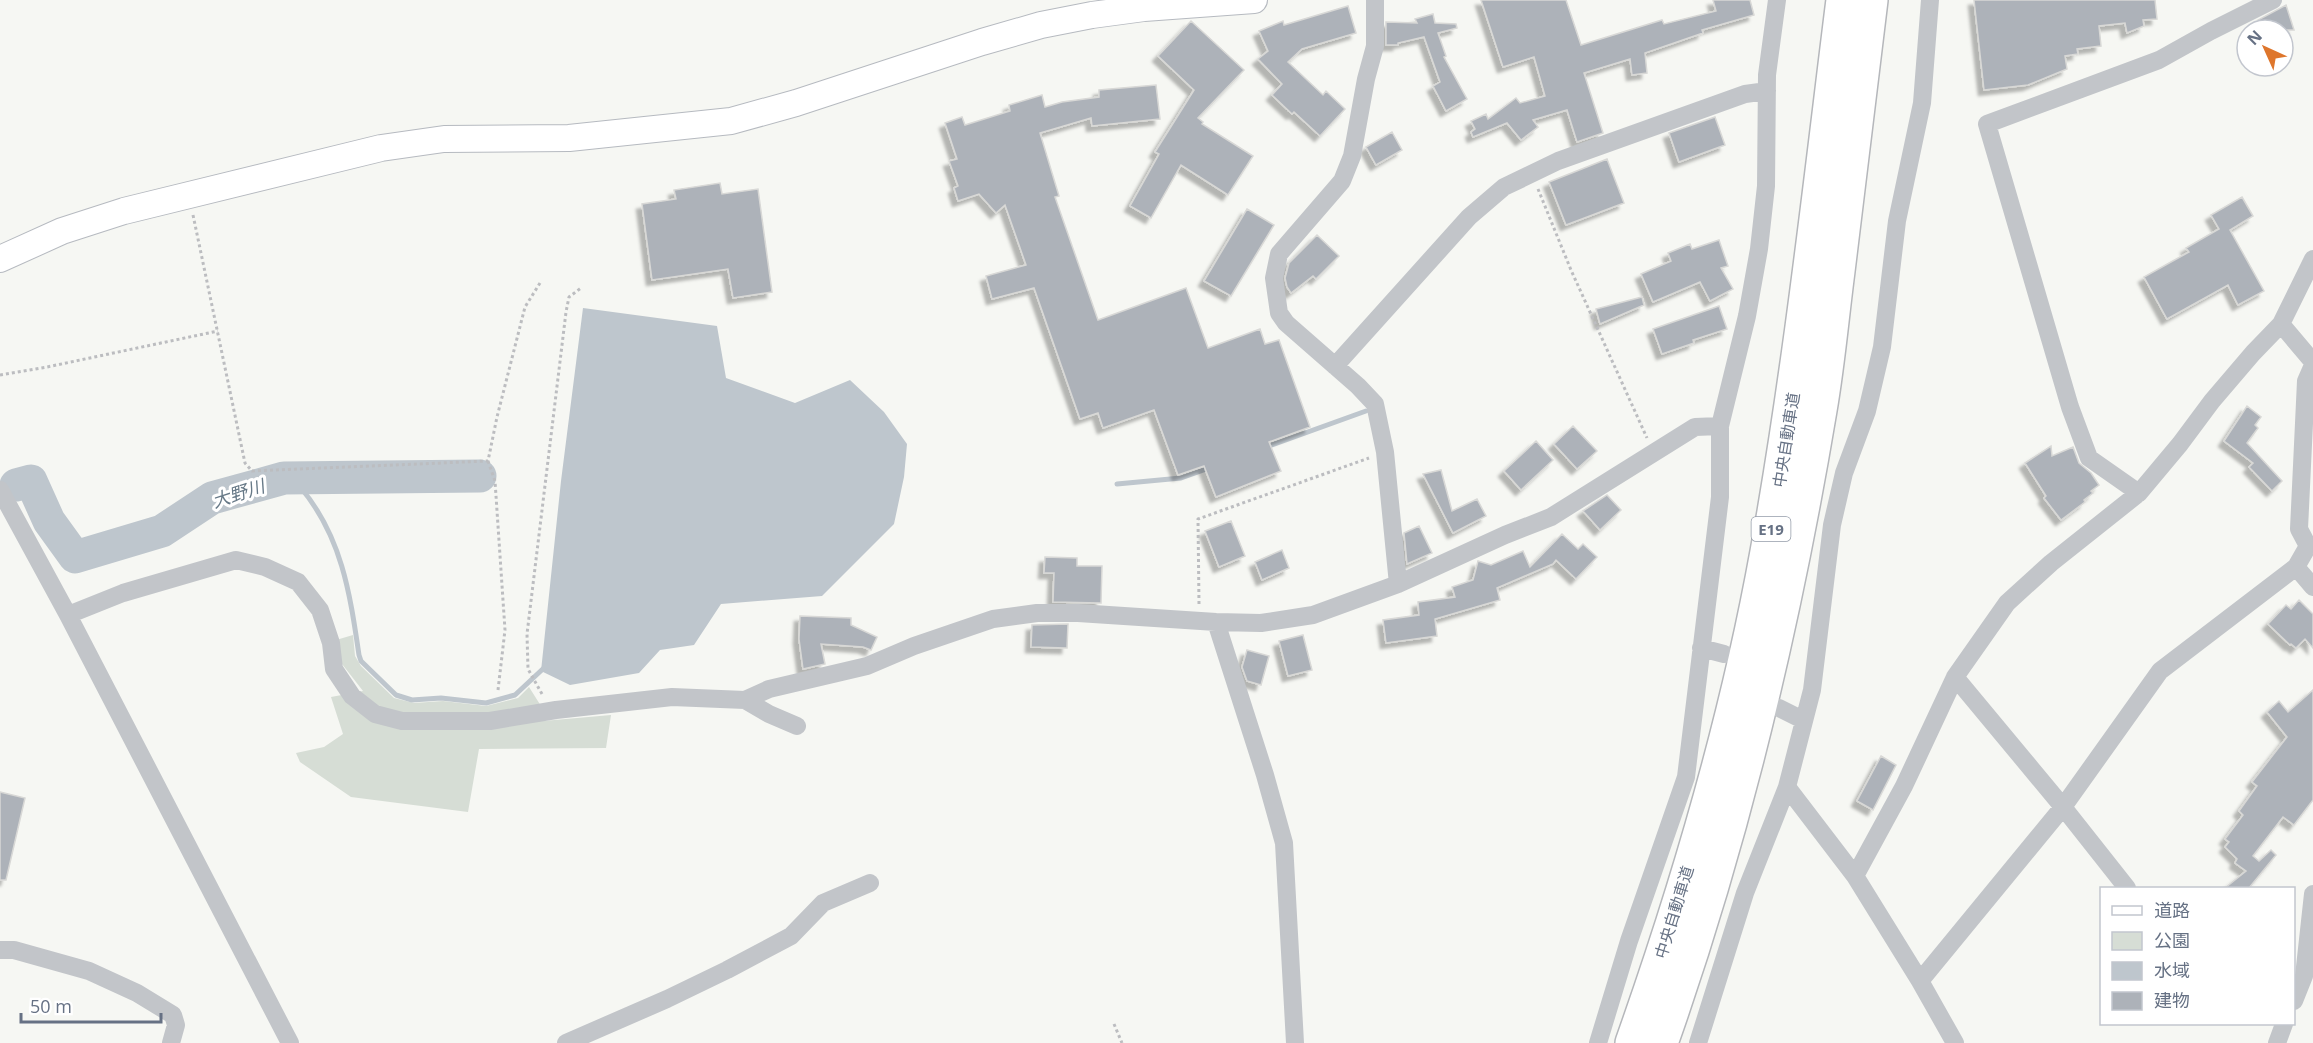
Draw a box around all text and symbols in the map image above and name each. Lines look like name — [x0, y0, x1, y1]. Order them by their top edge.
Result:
north arrow — [2235, 18, 2295, 78]
text: N — [2242, 25, 2267, 50]
street label: 中央自動車道 — [1768, 391, 1804, 489]
water label: 大野川 — [209, 473, 269, 513]
road number: E19 — [1752, 517, 1790, 541]
street label: 中央自動車道 — [1649, 863, 1699, 961]
legend — [2100, 887, 2295, 1025]
text: 道路 — [2154, 898, 2190, 922]
text: 公園 — [2154, 928, 2190, 952]
text: 水域 — [2154, 958, 2190, 982]
scale bar — [21, 986, 160, 1024]
text: 建物 — [2154, 988, 2190, 1012]
text: 50 m — [30, 994, 72, 1018]

